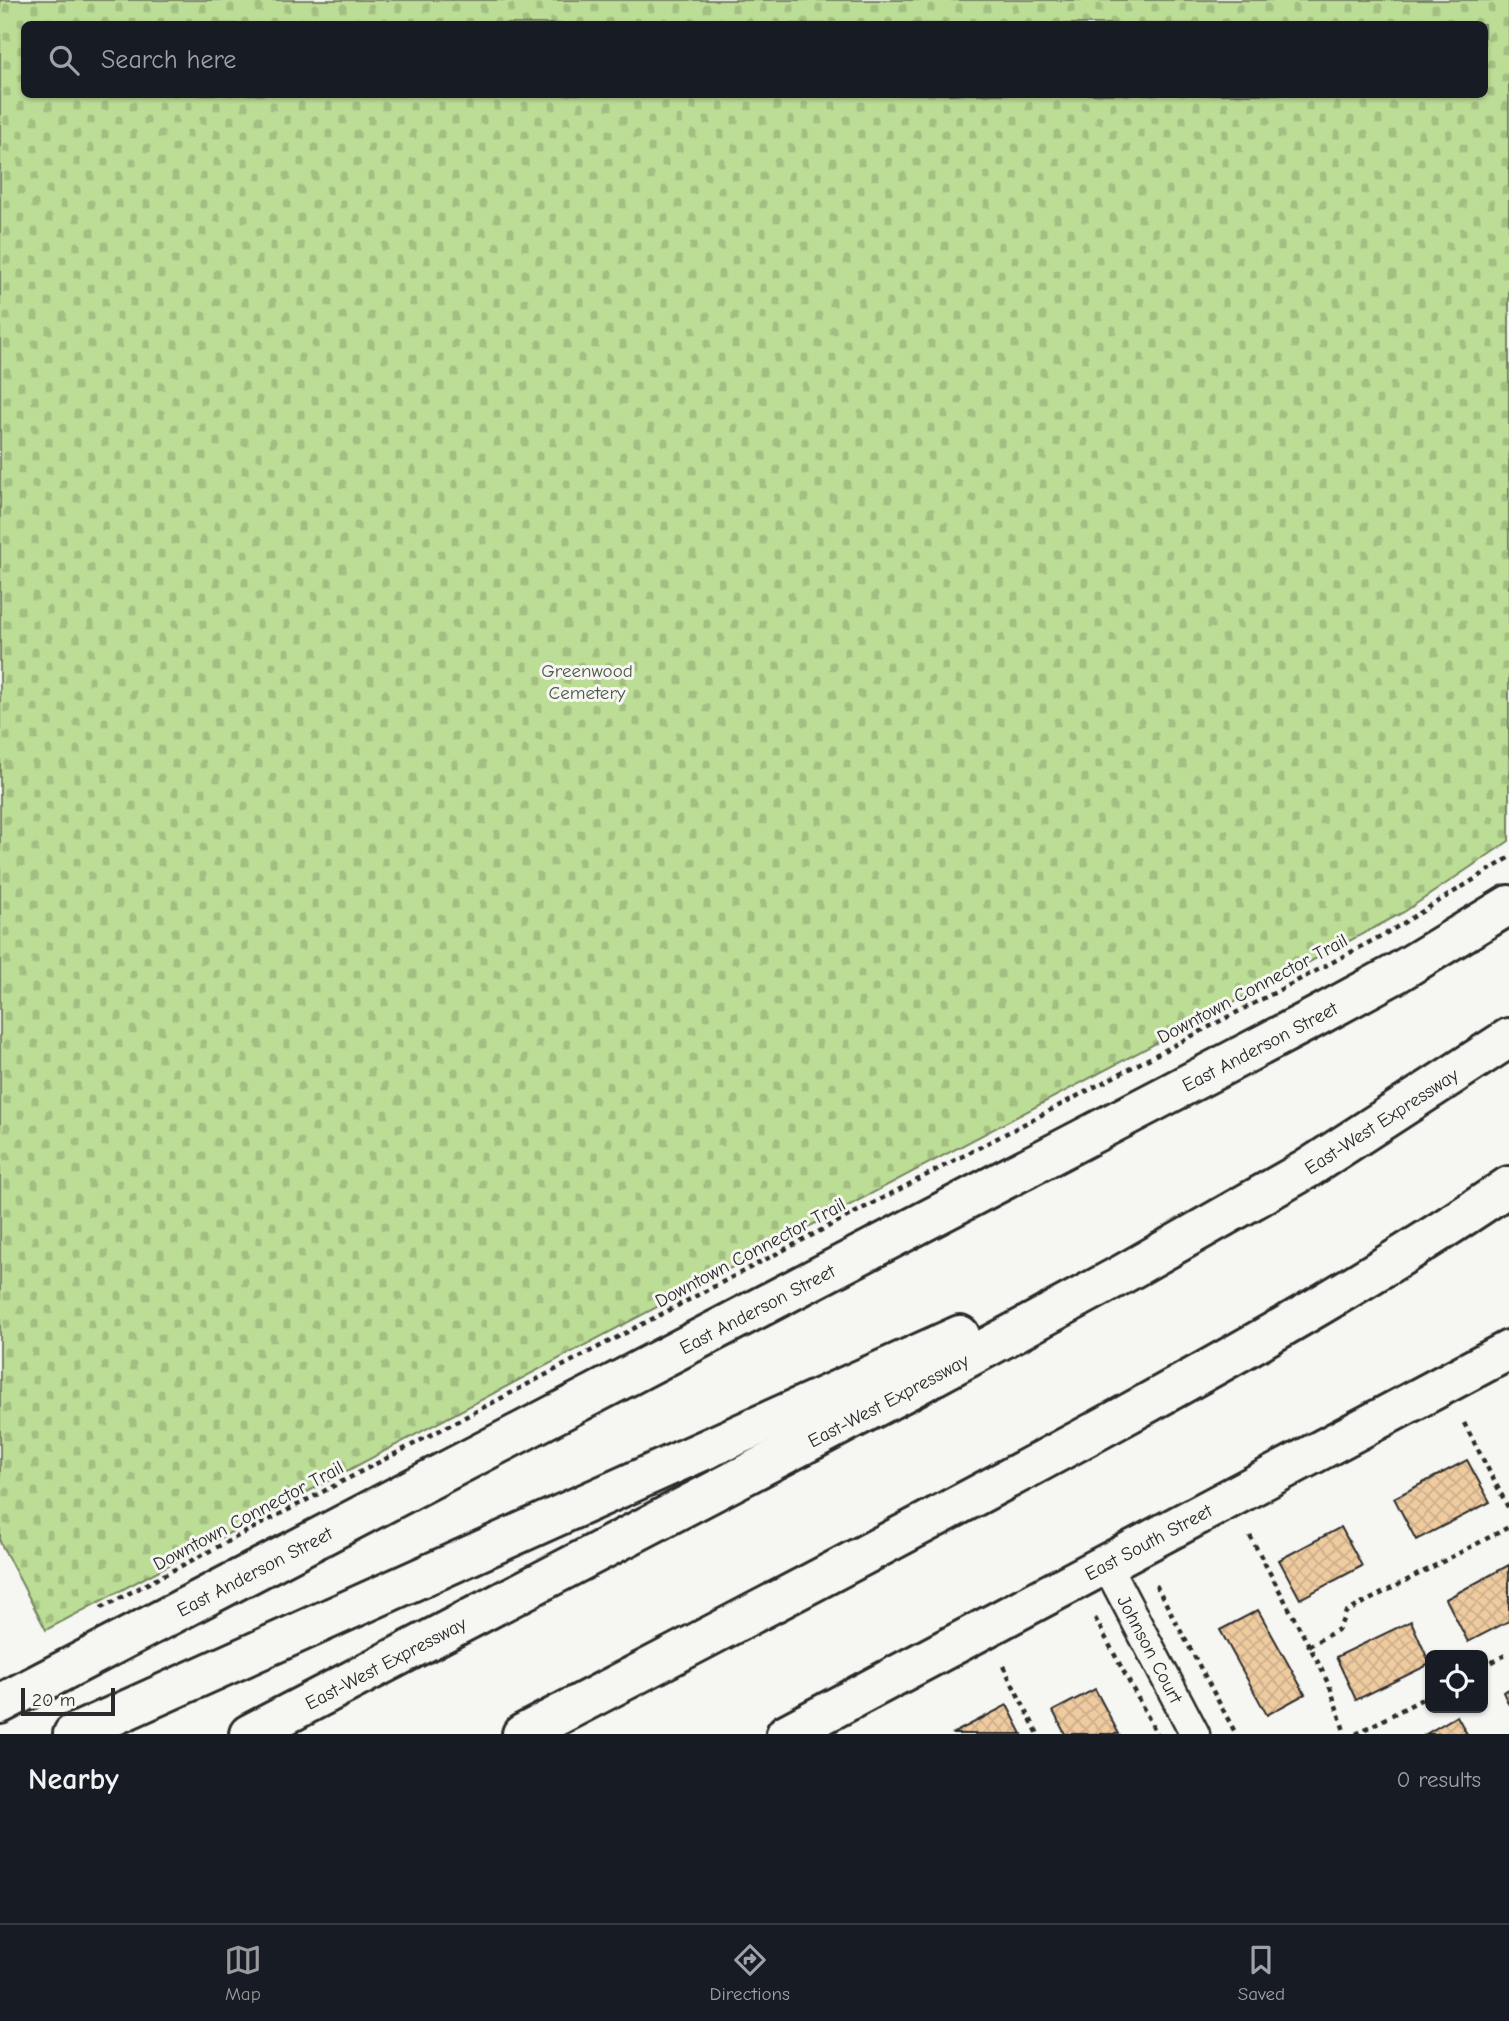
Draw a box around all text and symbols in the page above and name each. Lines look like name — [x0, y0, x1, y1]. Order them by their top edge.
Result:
search box — [21, 21, 1488, 98]
icon: search — [45, 41, 83, 79]
text: Search here — [101, 45, 236, 75]
park label: Greenwood Cemetery — [541, 660, 633, 704]
street label: Downtown Connector Trail — [1154, 929, 1351, 1048]
street label: East Anderson Street — [1179, 997, 1342, 1097]
street label: East-West Expressway — [1301, 1064, 1463, 1180]
street label: Downtown Connector Trail — [652, 1193, 849, 1312]
street label: East Anderson Street — [676, 1260, 839, 1359]
street label: East-West Expressway — [804, 1349, 973, 1452]
street label: Downtown Connector Trail — [150, 1456, 347, 1575]
street label: East South Street — [1081, 1500, 1216, 1585]
street label: East Anderson Street — [173, 1522, 337, 1622]
street label: Johnson Court — [1112, 1592, 1187, 1708]
street label: East-West Expressway — [302, 1612, 471, 1715]
map controls — [1425, 1650, 1488, 1713]
button: locate — [1425, 1650, 1488, 1713]
scale bar — [21, 1685, 116, 1717]
text: 20 m — [32, 1689, 76, 1711]
text: Nearby — [28, 1762, 119, 1797]
text: 0 results — [1397, 1766, 1481, 1793]
tab: Map — [224, 1941, 262, 2005]
tab: Directions — [710, 1941, 790, 2005]
tab: Saved — [1238, 1941, 1285, 2005]

